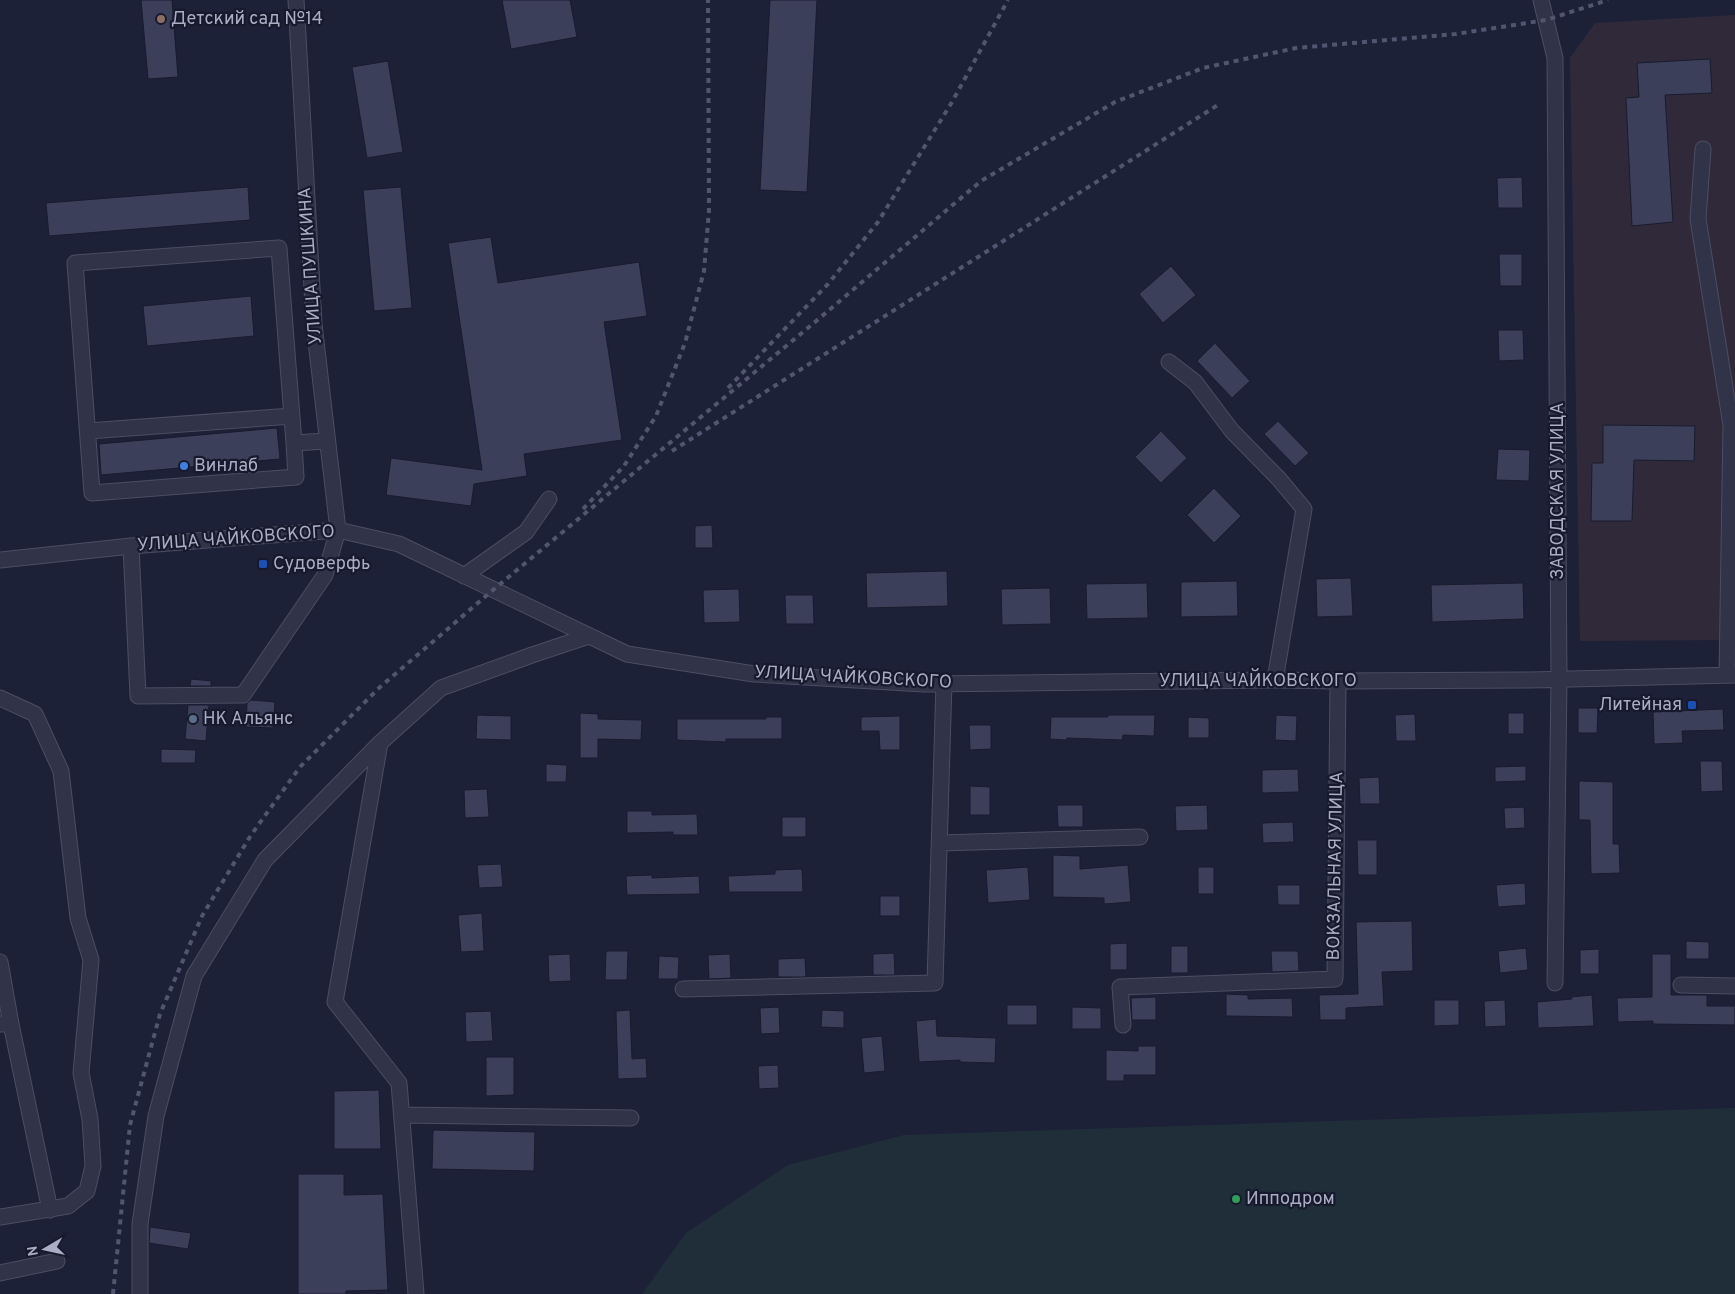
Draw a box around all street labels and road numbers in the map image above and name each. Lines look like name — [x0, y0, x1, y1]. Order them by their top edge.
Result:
street label: УЛИЦА ПУШКИНА — [294, 186, 328, 346]
street label: ЗАВОДСКАЯ УЛИЦА — [1547, 402, 1570, 580]
street label: УЛИЦА ЧАЙКОВСКОГО — [136, 519, 336, 557]
street label: УЛИЦА ЧАЙКОВСКОГО — [754, 659, 953, 695]
street label: УЛИЦА ЧАЙКОВСКОГО — [1159, 668, 1357, 693]
street label: ВОКЗАЛЬНАЯ УЛИЦА — [1323, 771, 1349, 961]

